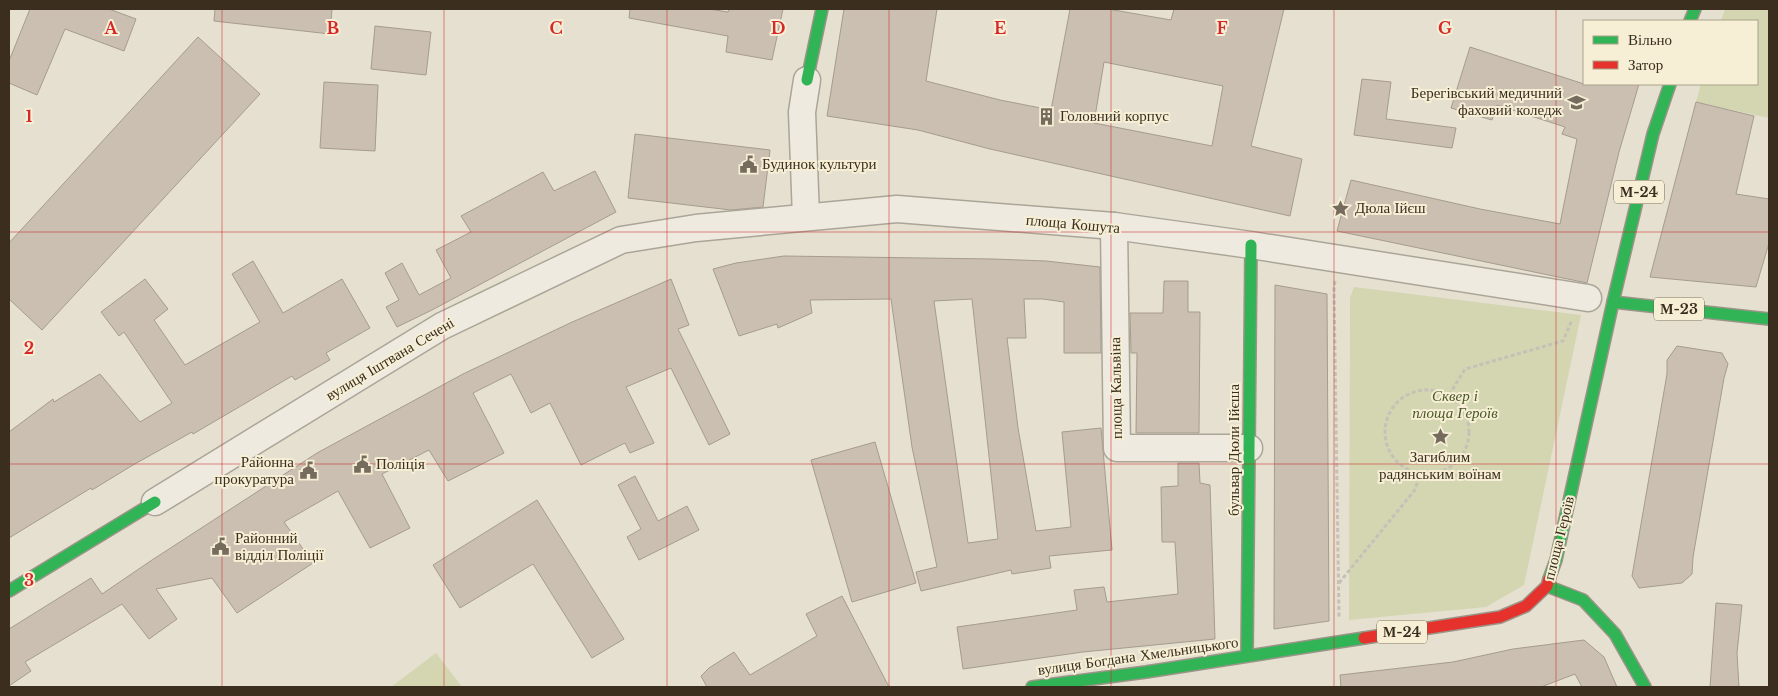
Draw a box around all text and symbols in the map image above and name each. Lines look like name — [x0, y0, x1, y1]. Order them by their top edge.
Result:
text: A — [104, 18, 119, 38]
text: B — [327, 18, 340, 38]
text: C — [549, 18, 563, 38]
text: D — [771, 18, 785, 38]
text: E — [994, 18, 1006, 38]
text: F — [1216, 18, 1228, 38]
text: G — [1438, 18, 1452, 38]
legend — [1583, 20, 1758, 85]
text: Вільно — [1628, 30, 1672, 49]
text: Затор — [1628, 55, 1663, 74]
place label: Берегівський медичний фаховий коледж — [1411, 83, 1563, 119]
school or university icon: Берегівський медичний фаховий коледж — [1566, 92, 1586, 112]
text: 1 — [26, 106, 33, 126]
building icon: Головний корпус — [1036, 106, 1056, 126]
place label: Головний корпус — [1060, 106, 1169, 125]
public building icon: Будинок культури — [738, 154, 758, 174]
place label: Будинок культури — [762, 154, 877, 173]
road number: М-24 — [1614, 180, 1664, 203]
place icon: Дюла Ійєш — [1331, 198, 1351, 218]
place label: Дюла Ійєш — [1355, 198, 1426, 217]
street label: площа Кошута — [1025, 210, 1121, 237]
road number: М-23 — [1654, 298, 1704, 320]
street label: вулиця Іштвана Сечені — [322, 313, 457, 404]
street label: площа Кальвіна — [1105, 336, 1126, 439]
text: 2 — [24, 338, 34, 358]
street label: бульвар Дюли Ійєша — [1224, 384, 1243, 516]
park label: Сквер і площа Героїв — [1412, 386, 1498, 422]
place icon: Загиблим радянським воїнам — [1430, 426, 1450, 446]
place label: Загиблим радянським воїнам — [1379, 447, 1502, 483]
place label: Районна прокуратура — [215, 452, 294, 488]
public building icon: Поліція — [352, 454, 372, 474]
place label: Поліція — [376, 454, 425, 473]
public building icon: Районна прокуратура — [298, 461, 318, 481]
street label: площа Героїв — [1539, 494, 1578, 582]
place label: Районний відділ Поліції — [235, 528, 324, 564]
public building icon: Районний відділ Поліції — [211, 537, 231, 557]
text: 3 — [24, 570, 34, 590]
road number: М-24 — [1377, 620, 1427, 644]
street label: вулиця Богдана Хмельницького — [1036, 632, 1240, 679]

